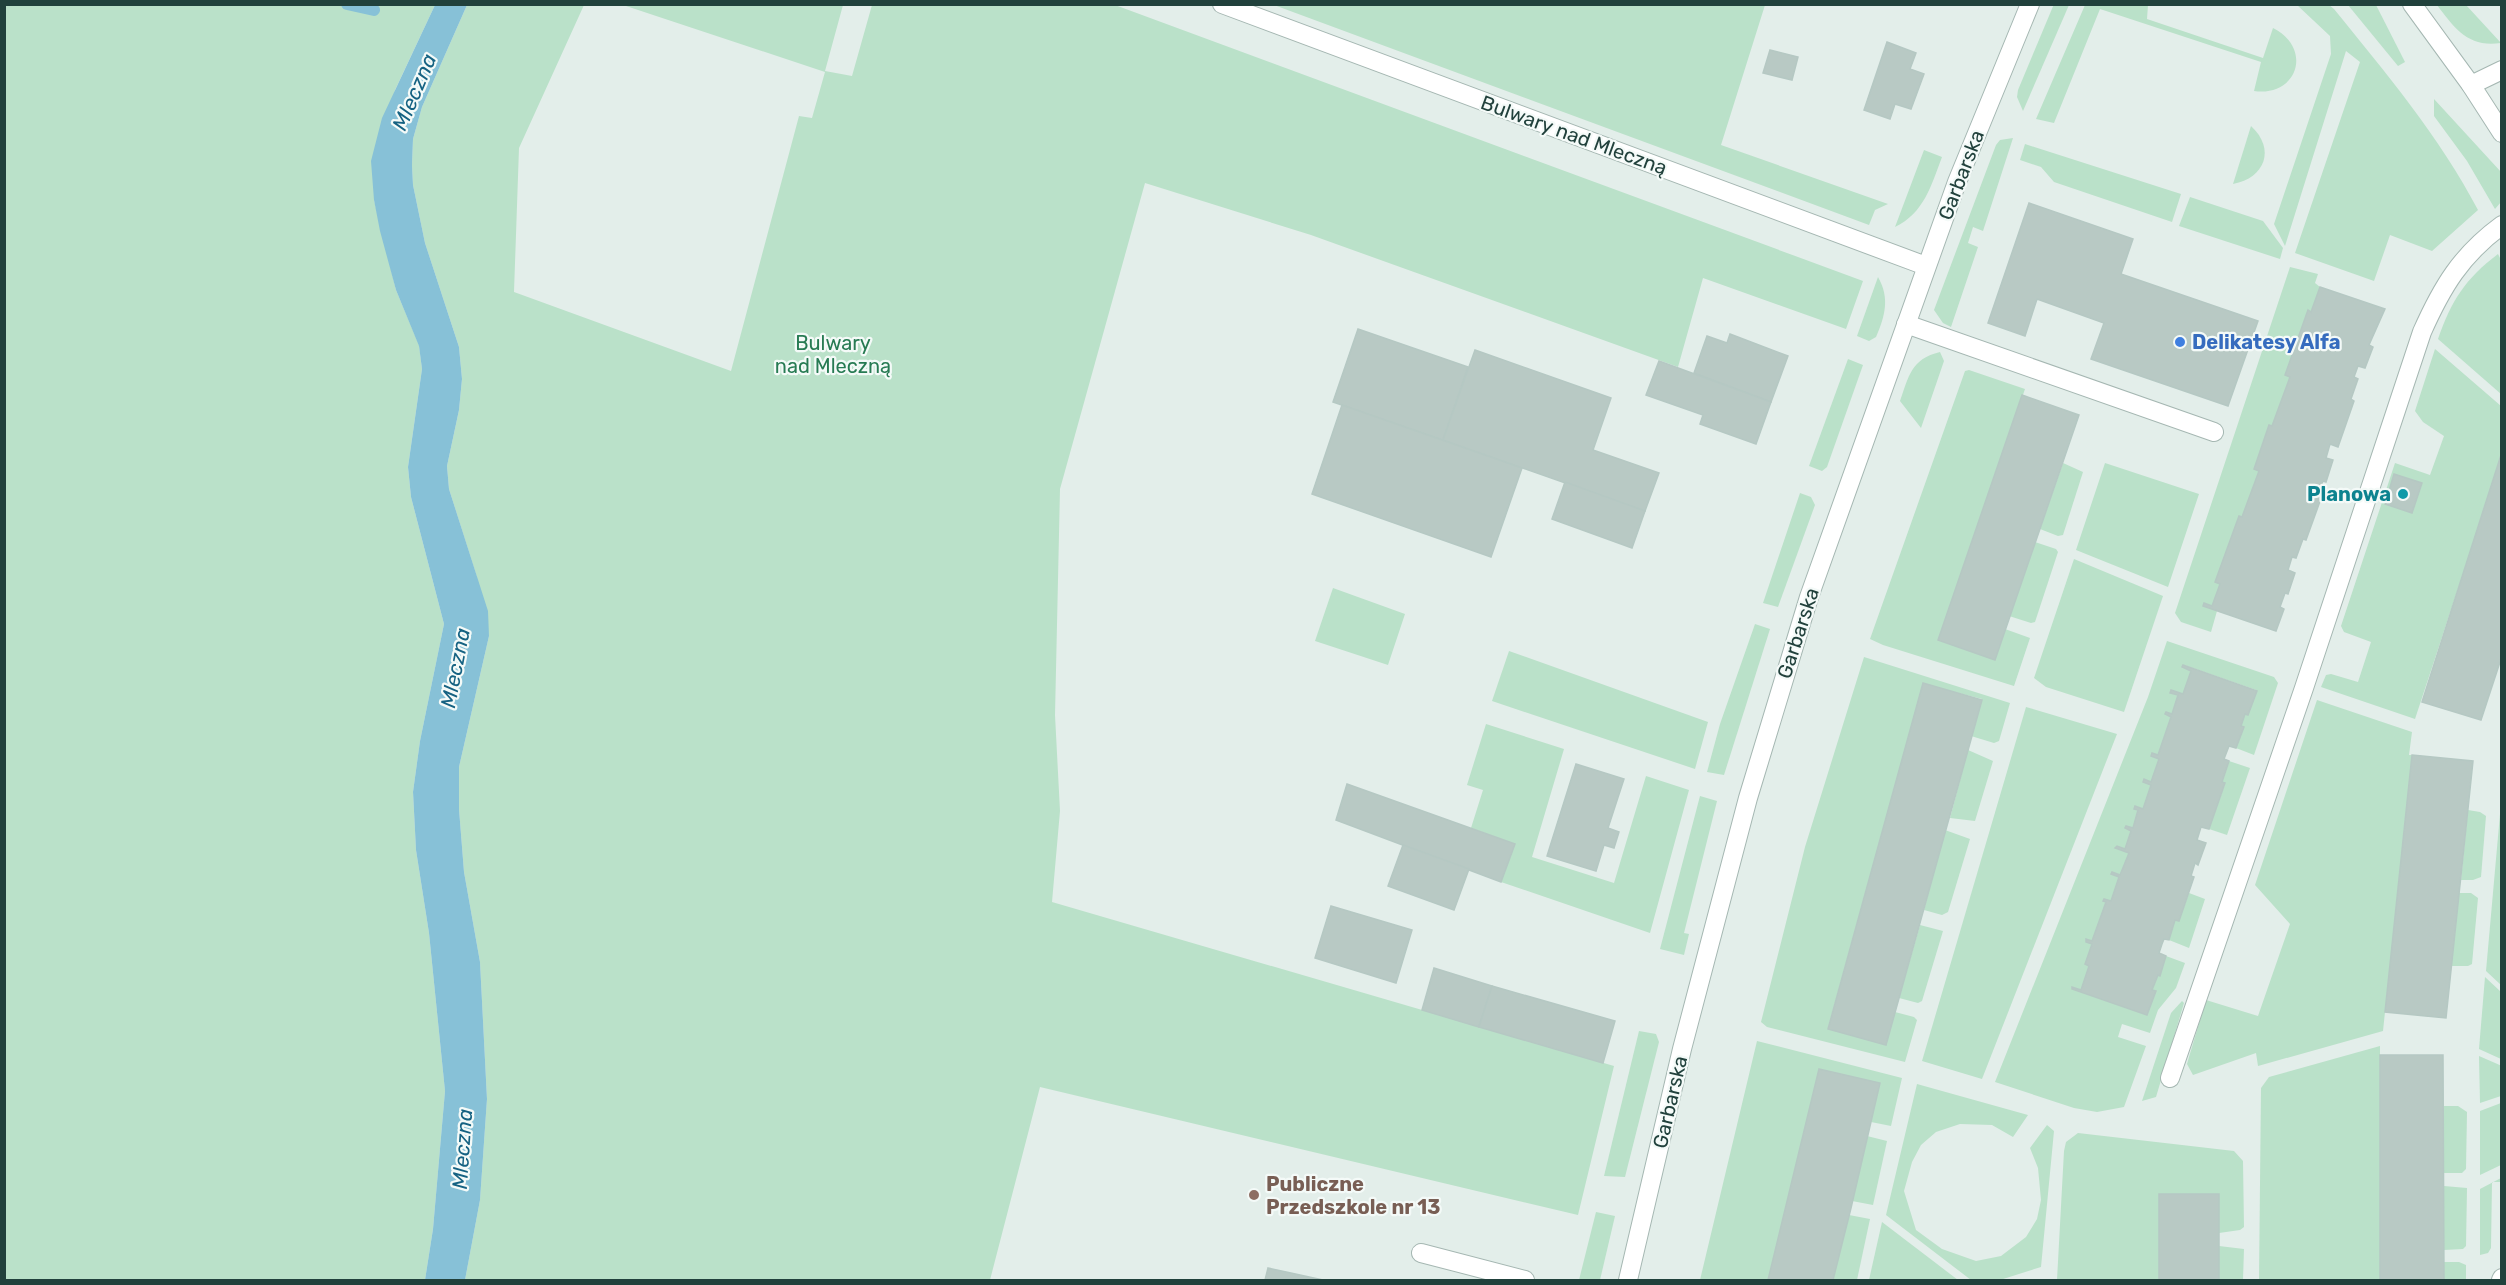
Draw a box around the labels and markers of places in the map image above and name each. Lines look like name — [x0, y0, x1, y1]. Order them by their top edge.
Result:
place label: Delikatesy Alfa — [2192, 330, 2340, 354]
marker: Delikatesy Alfa — [2173, 335, 2187, 349]
place label: Planowa — [2307, 482, 2391, 506]
marker: Planowa — [2396, 487, 2410, 501]
place label: Publiczne Przedszkole nr 13 — [1266, 1172, 1440, 1219]
marker: Publiczne Przedszkole nr 13 — [1247, 1188, 1261, 1202]

